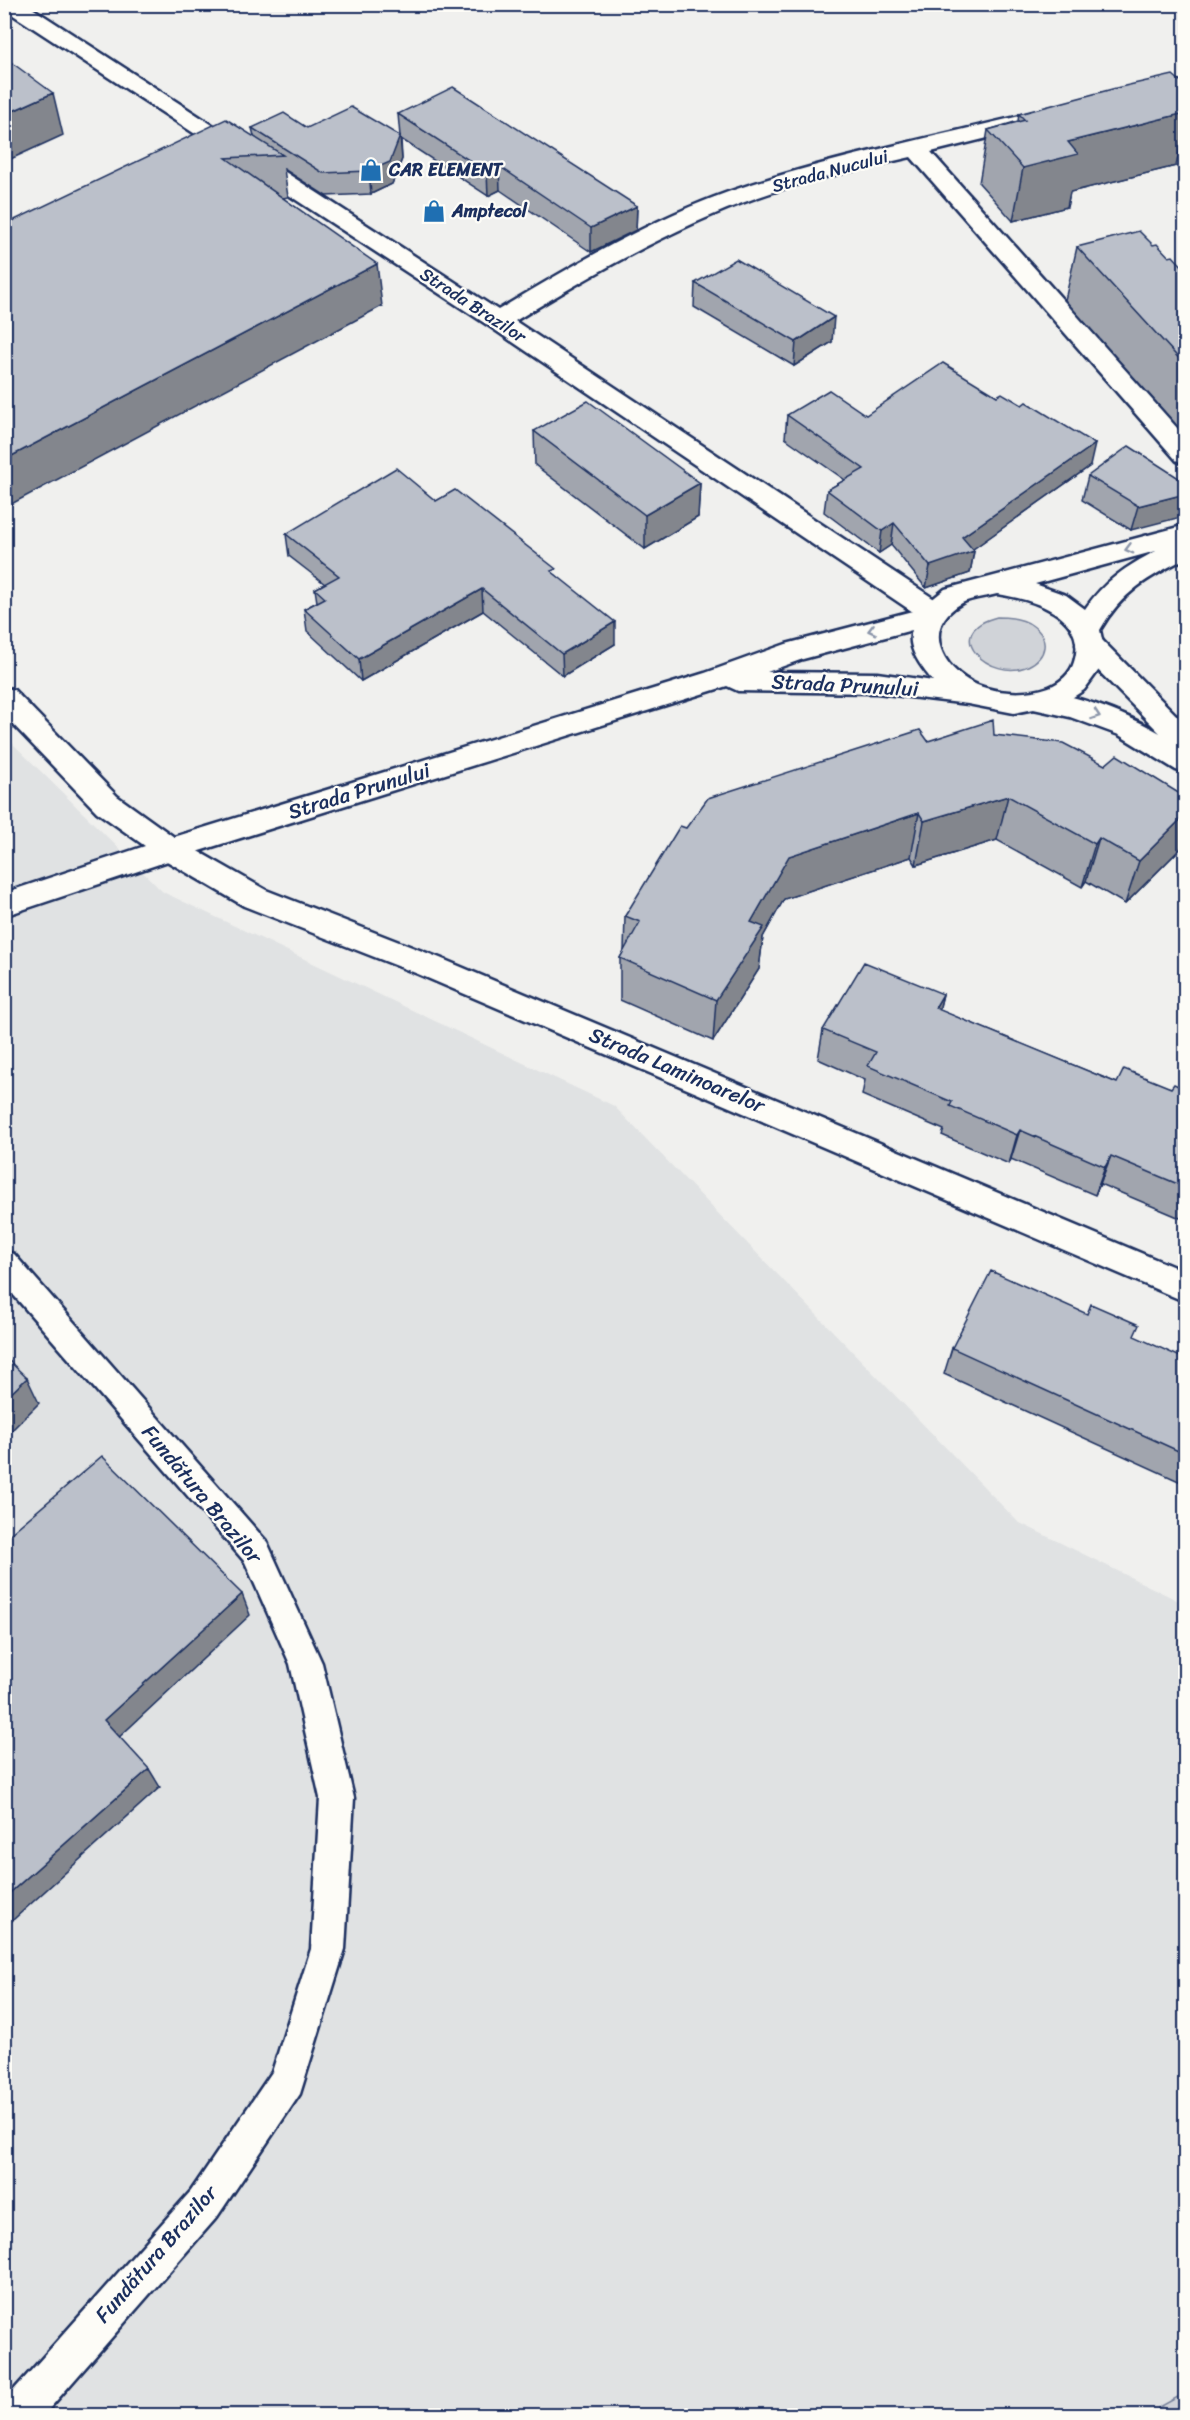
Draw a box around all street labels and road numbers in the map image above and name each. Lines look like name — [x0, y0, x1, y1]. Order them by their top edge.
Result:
street label: Strada Nucului — [768, 140, 893, 202]
street label: Strada Brazilor — [413, 258, 534, 352]
street label: Strada Prunului — [771, 662, 921, 708]
street label: Strada Prunului — [283, 751, 436, 831]
street label: Strada Laminoarelor — [583, 1016, 772, 1125]
street label: Fundătura Brazilor — [132, 1415, 273, 1574]
street label: Fundătura Brazilor — [85, 2175, 228, 2332]

